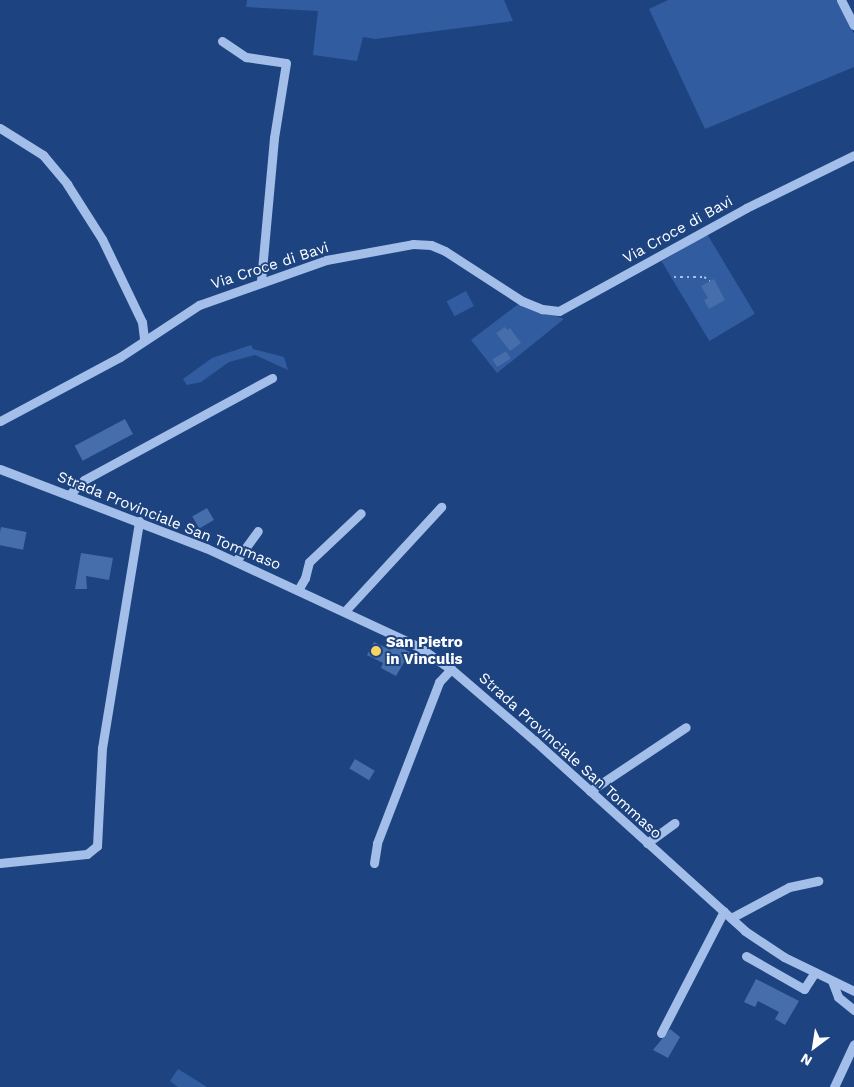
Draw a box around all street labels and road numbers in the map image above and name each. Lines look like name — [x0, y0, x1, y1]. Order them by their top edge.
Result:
street label: Via Croce di Bavi — [620, 192, 736, 268]
street label: Via Croce di Bavi — [209, 238, 331, 294]
street label: Strada Provinciale San Tommaso — [54, 468, 284, 574]
street label: Strada Provinciale San Tommaso — [475, 669, 665, 843]

